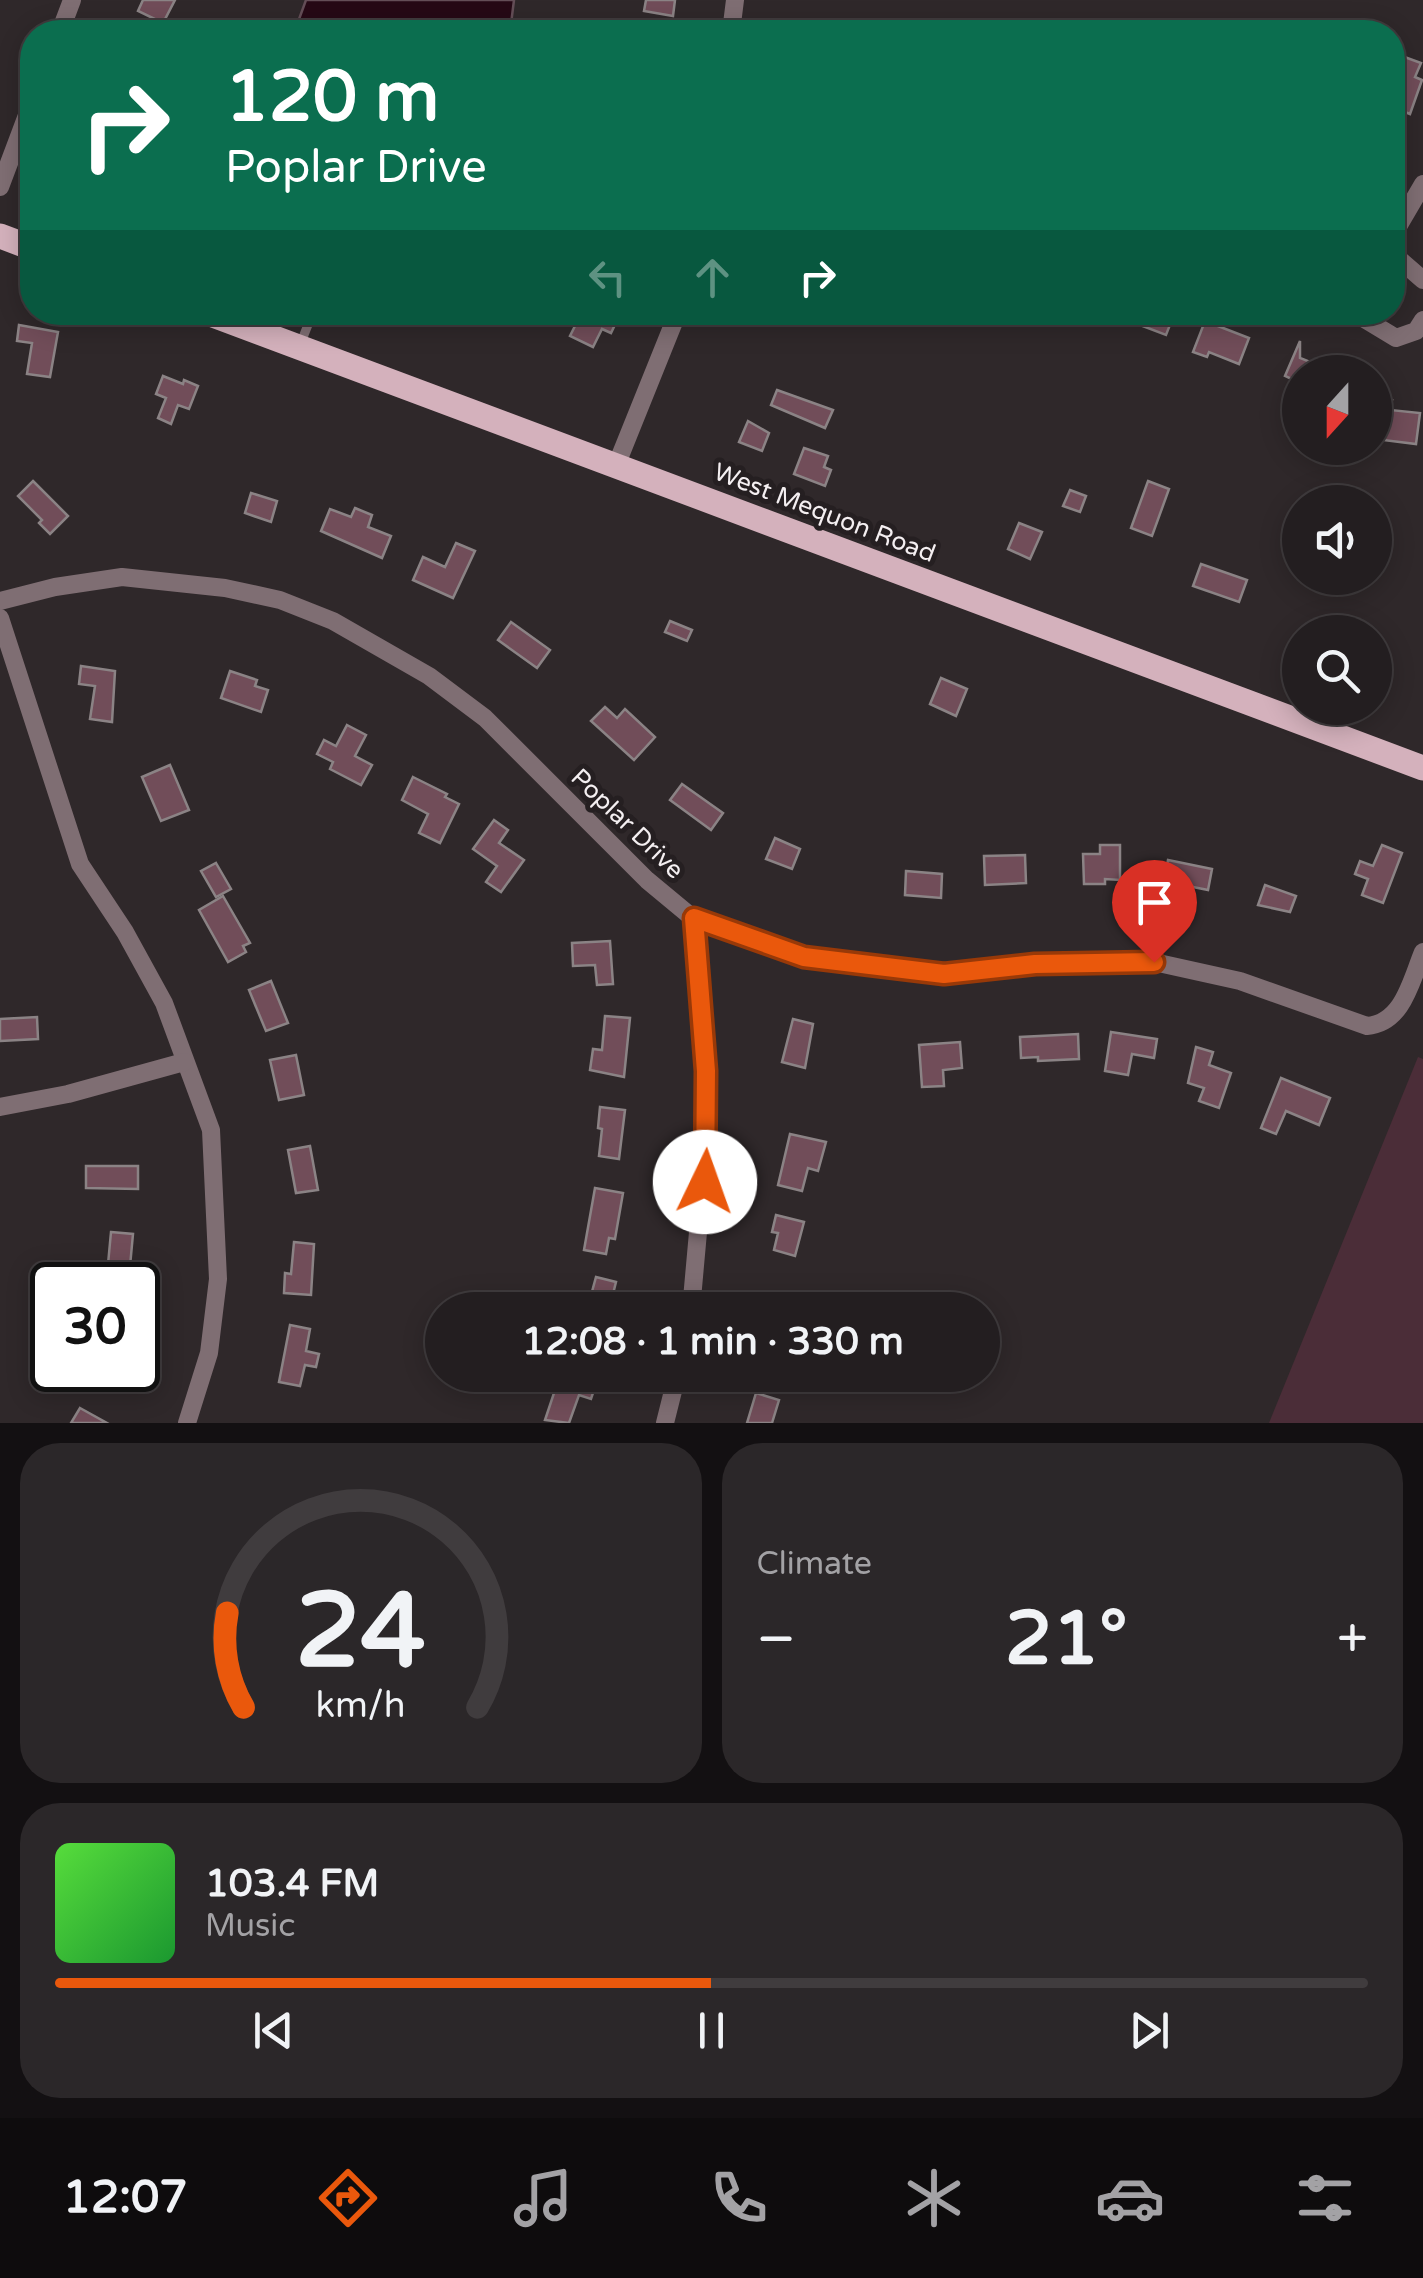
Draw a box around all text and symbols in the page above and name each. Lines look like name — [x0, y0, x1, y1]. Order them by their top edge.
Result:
text: 120 m — [225, 56, 439, 140]
icon: right — [60, 60, 190, 190]
text: Poplar Drive — [225, 141, 487, 195]
icon: left — [580, 250, 635, 305]
icon: ahead — [685, 250, 740, 305]
icon: right — [790, 250, 845, 305]
north arrow — [1282, 355, 1392, 465]
map controls — [1282, 355, 1392, 725]
street label: West Mequon Road — [710, 457, 940, 569]
button: sound — [1282, 485, 1392, 595]
button: search — [1282, 615, 1392, 725]
street label: Poplar Drive — [565, 762, 690, 885]
pin — [1112, 860, 1197, 963]
icon: arrive — [1127, 875, 1182, 930]
position arrow — [653, 1130, 757, 1234]
speed limit sign: 30 — [30, 1262, 160, 1392]
text: 12:08 · 1 min · 330 m — [521, 1319, 904, 1365]
text: Climate — [757, 1545, 872, 1583]
text: 24 — [295, 1570, 426, 1695]
text: 21° — [1005, 1594, 1128, 1684]
text: − — [757, 1607, 796, 1673]
text: + — [1337, 1607, 1368, 1673]
text: km/h — [316, 1684, 406, 1727]
text: 103.4 FM — [205, 1861, 379, 1907]
text: Music — [205, 1907, 295, 1945]
icon: previous — [246, 2003, 301, 2058]
icon: pause — [684, 2003, 739, 2058]
icon: next — [1122, 2003, 1177, 2058]
icon: directions — [313, 2163, 383, 2233]
icon: music — [508, 2163, 578, 2233]
icon: phone — [704, 2163, 774, 2233]
icon: climate — [899, 2163, 969, 2233]
icon: car — [1095, 2163, 1165, 2233]
icon: filters — [1290, 2163, 1360, 2233]
text: 12:07 — [63, 2171, 187, 2225]

